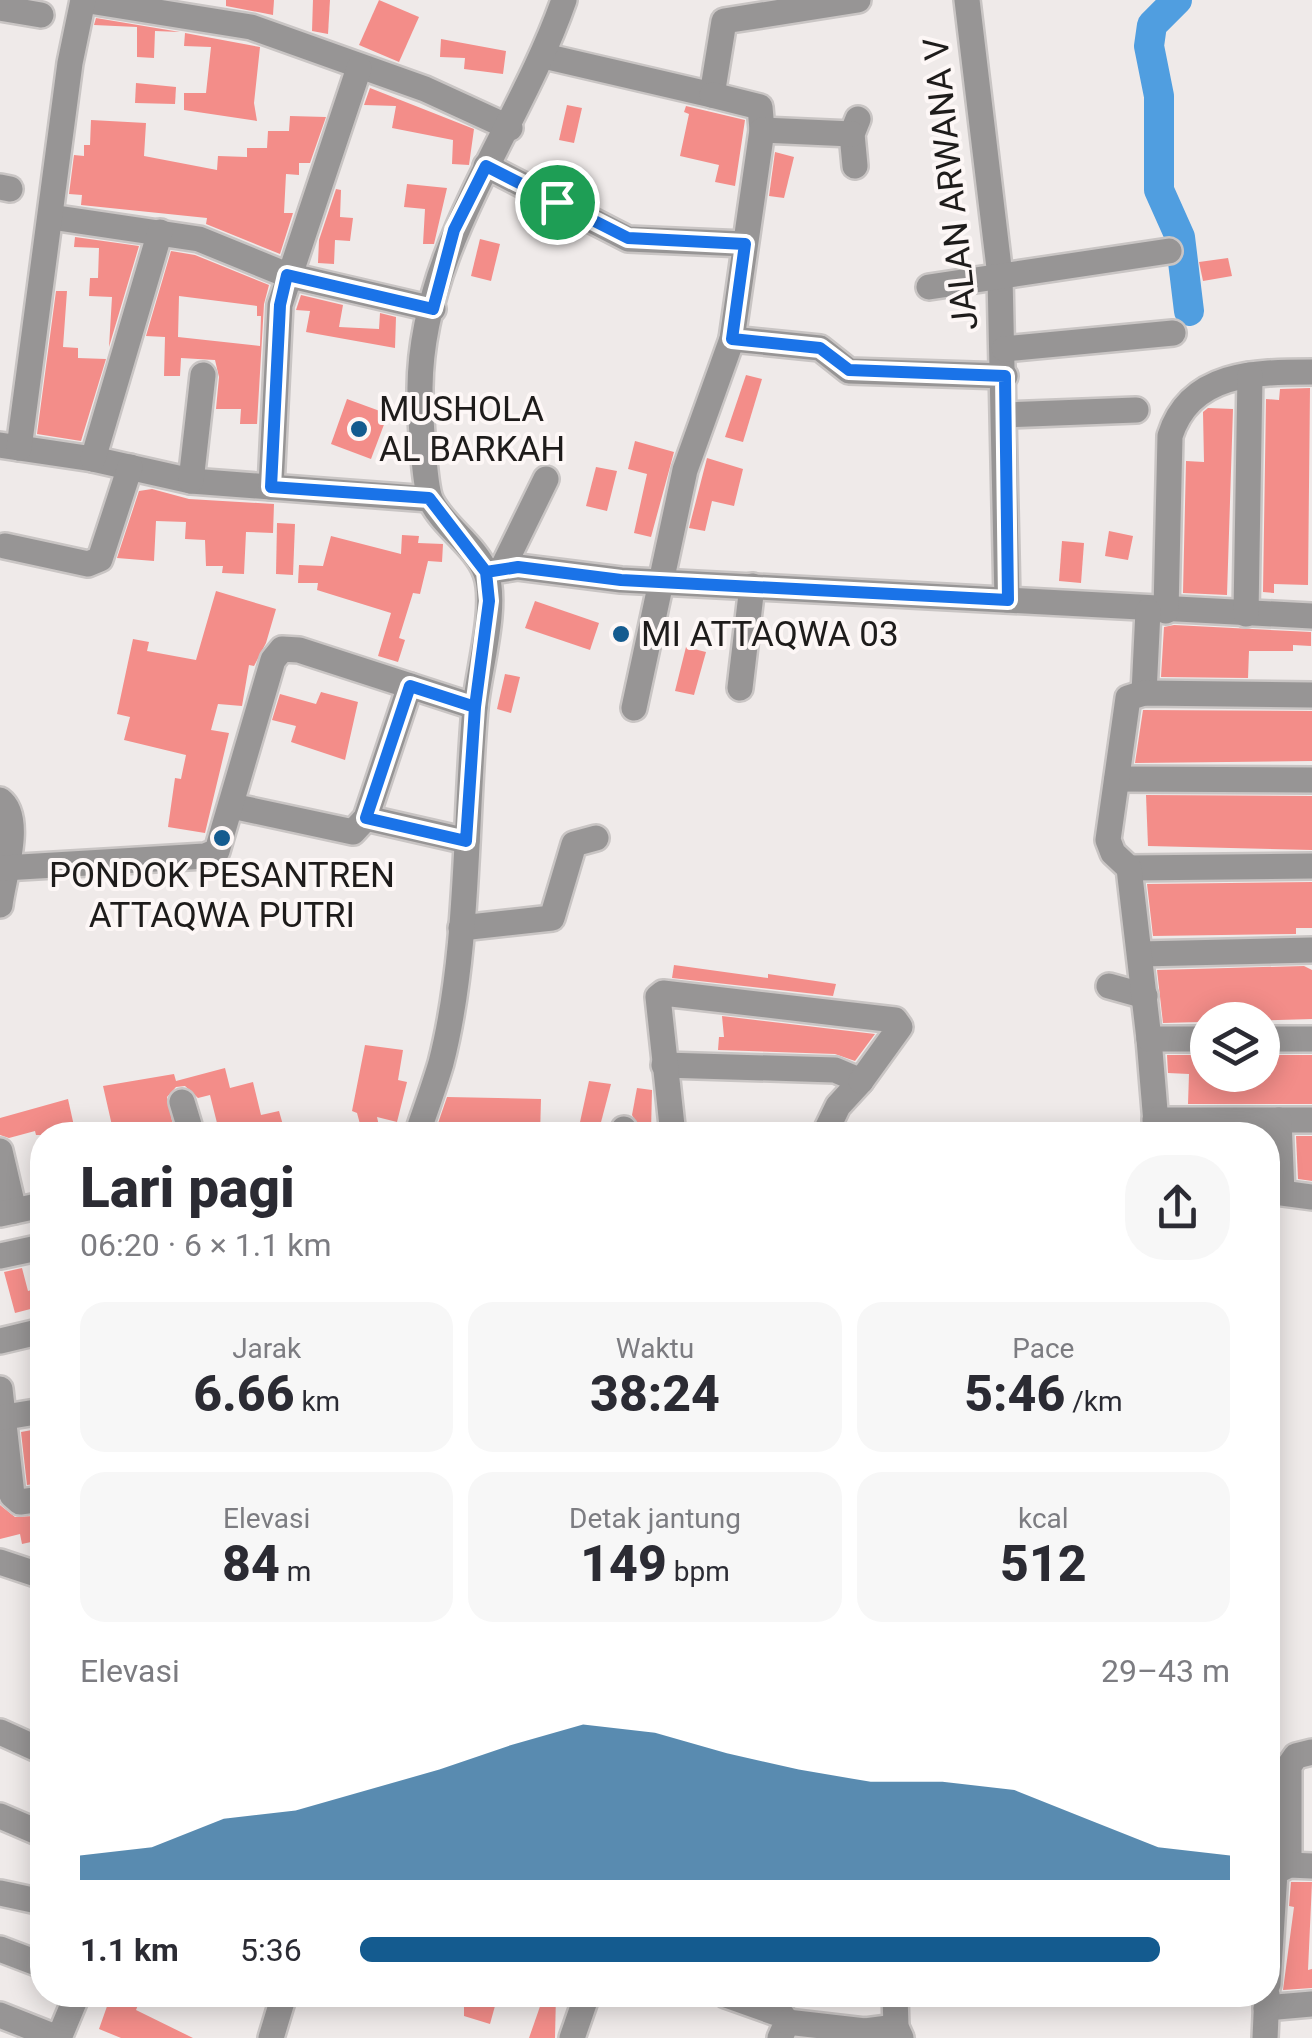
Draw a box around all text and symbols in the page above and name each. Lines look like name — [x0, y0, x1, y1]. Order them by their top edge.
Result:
street label: JALAN ARWANA V — [915, 36, 987, 332]
pin — [515, 160, 600, 245]
icon: arrive — [530, 175, 585, 230]
place label: MUSHOLA AL BARKAH — [379, 389, 565, 470]
marker: MUSHOLA AL BARKAH — [348, 418, 370, 440]
place label: MI ATTAQWA 03 — [641, 614, 899, 655]
marker: MI ATTAQWA 03 — [610, 623, 632, 645]
marker: PONDOK PESANTREN ATTAQWA PUTRI — [211, 827, 233, 849]
place label: PONDOK PESANTREN ATTAQWA PUTRI — [49, 855, 395, 936]
map controls — [1190, 1002, 1280, 1092]
button: layers — [1190, 1002, 1280, 1092]
button: share — [1125, 1155, 1230, 1260]
text: Lari pagi — [80, 1156, 295, 1220]
text: 06:20 · 6 × 1.1 km — [80, 1226, 331, 1264]
text: Jarak — [232, 1332, 301, 1365]
text: Waktu — [616, 1332, 694, 1365]
text: Pace — [1012, 1332, 1074, 1365]
text: 6.66 — [193, 1365, 294, 1423]
text: 38:24 — [590, 1365, 720, 1423]
text: 5:46 — [964, 1365, 1065, 1423]
text: km — [294, 1385, 340, 1418]
text: /km — [1065, 1385, 1122, 1418]
text: Elevasi — [223, 1502, 310, 1535]
text: Detak jantung — [569, 1502, 741, 1535]
text: kcal — [1018, 1502, 1069, 1535]
text: 84 — [222, 1535, 280, 1593]
text: 149 — [580, 1535, 667, 1593]
text: 512 — [1000, 1535, 1087, 1593]
text: m — [280, 1555, 311, 1588]
text: bpm — [667, 1555, 730, 1588]
text: Elevasi — [80, 1652, 180, 1690]
text: 29–43 m — [1101, 1652, 1230, 1690]
text: 1.1 km — [80, 1931, 179, 1969]
text: 5:36 — [240, 1931, 302, 1969]

